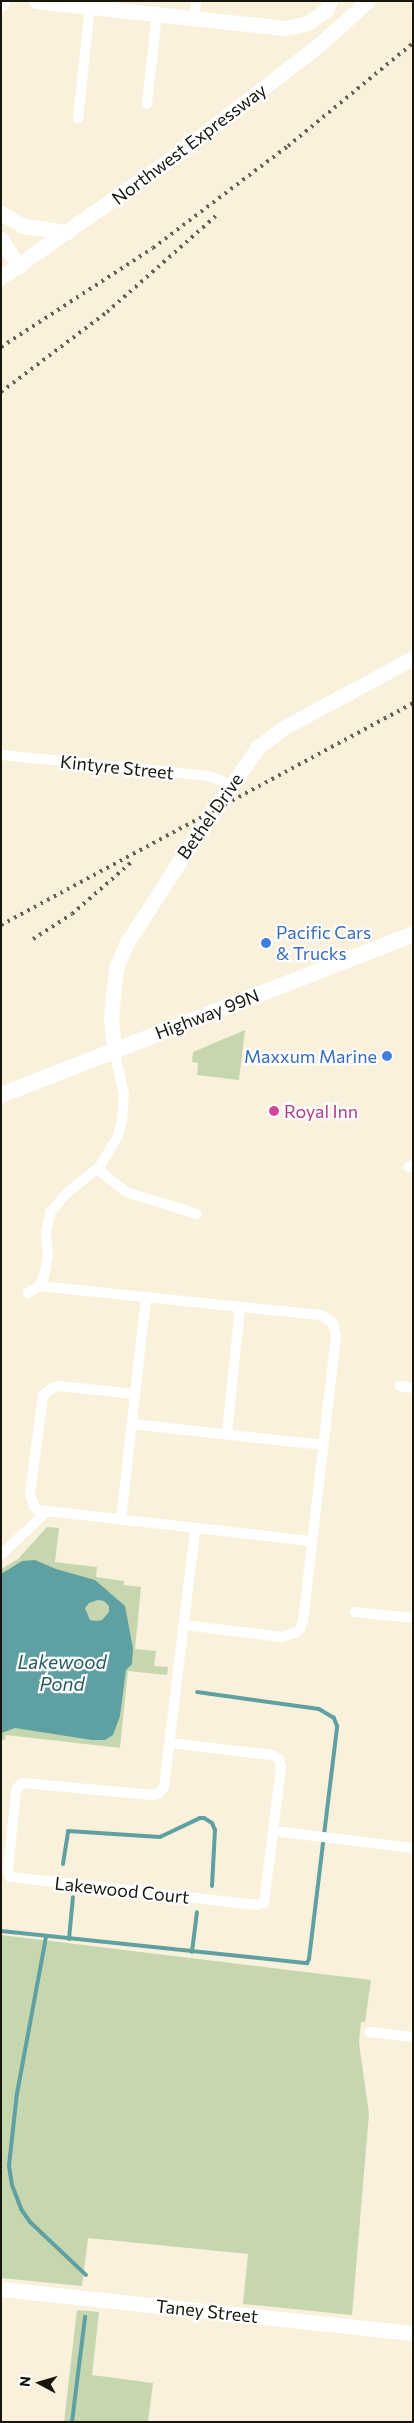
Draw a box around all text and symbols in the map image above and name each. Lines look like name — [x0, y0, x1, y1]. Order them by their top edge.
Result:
street label: Northwest Expressway — [108, 79, 270, 209]
street label: Kintyre Street — [59, 750, 175, 784]
street label: Bethel Drive — [173, 769, 247, 863]
place label: Pacific Cars & Trucks — [276, 922, 371, 964]
marker: Pacific Cars & Trucks — [260, 937, 272, 949]
street label: Highway 99N — [152, 984, 262, 1044]
place label: Maxxum Marine — [244, 1045, 377, 1067]
marker: Maxxum Marine — [381, 1050, 393, 1062]
place label: Royal Inn — [284, 1100, 358, 1122]
marker: Royal Inn — [268, 1105, 280, 1117]
water label: Lakewood Pond — [17, 1651, 107, 1695]
street label: Lakewood Court — [54, 1872, 190, 1908]
street label: Taney Street — [155, 2295, 259, 2327]
north arrow — [15, 2358, 65, 2408]
text: N — [16, 2375, 34, 2387]

